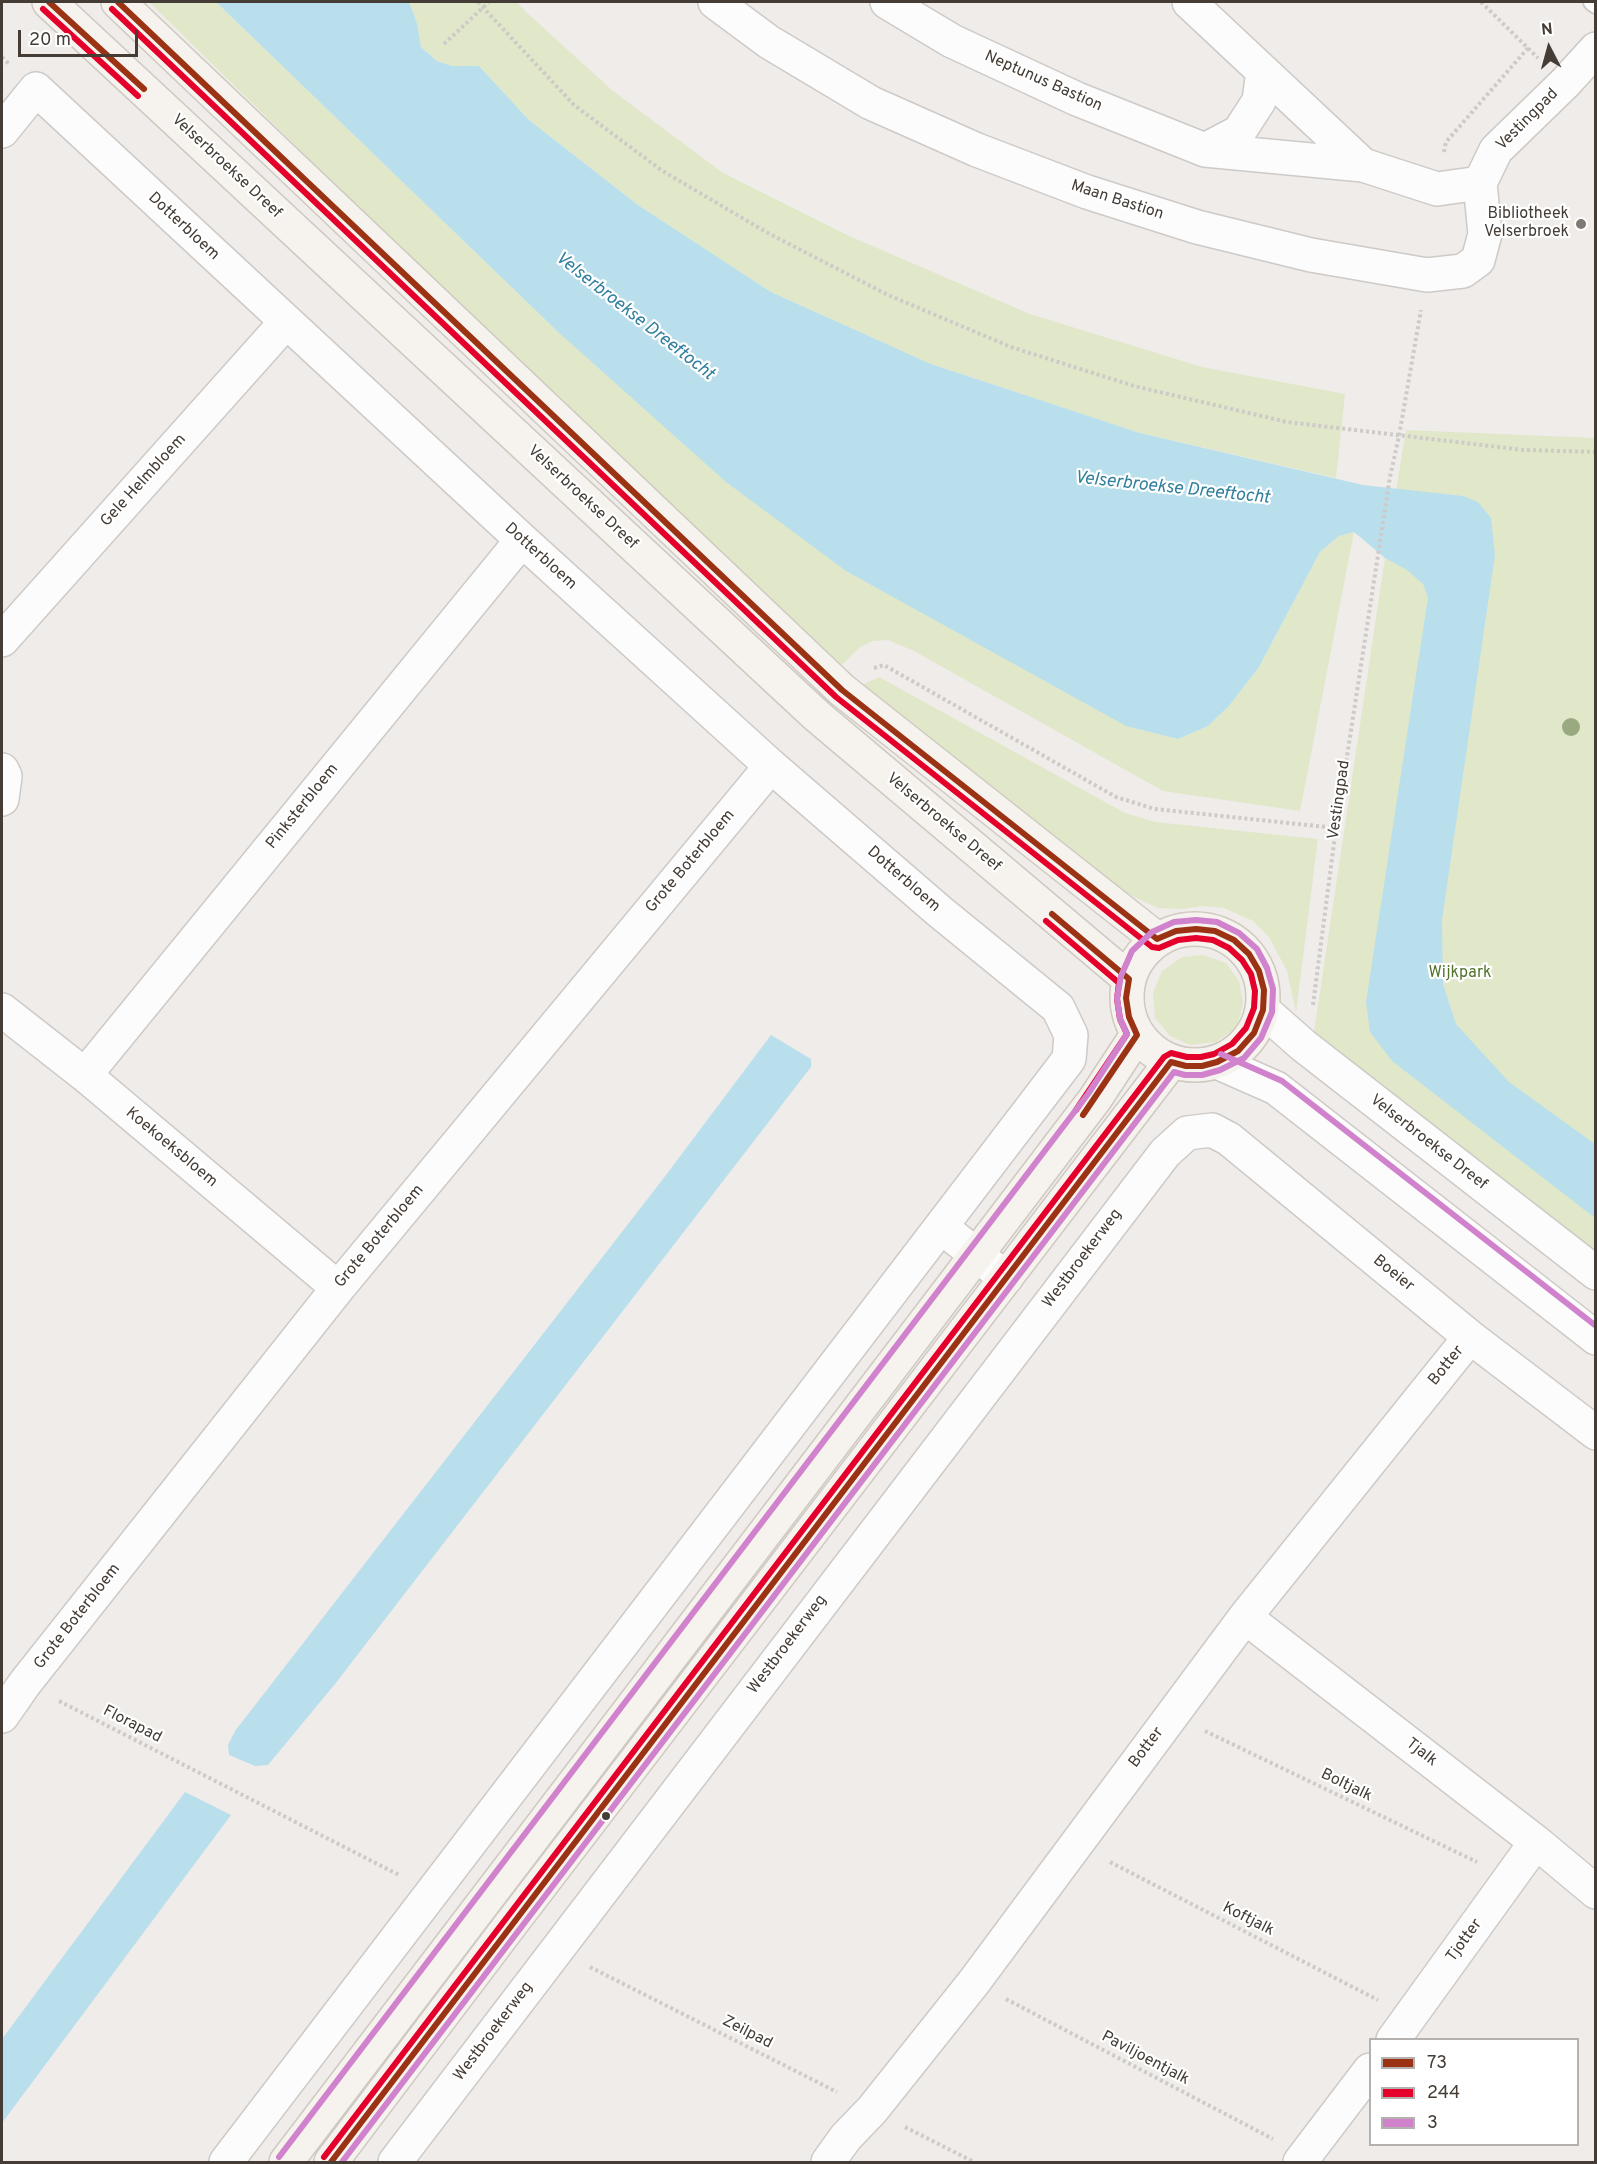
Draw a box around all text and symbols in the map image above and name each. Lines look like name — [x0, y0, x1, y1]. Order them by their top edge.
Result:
scale bar — [21, 18, 141, 56]
north arrow — [1519, 18, 1579, 78]
text: N — [1540, 20, 1554, 41]
text: 20 m — [29, 29, 71, 52]
street label: Neptunus Bastion — [981, 47, 1105, 117]
street label: Vestingpad — [1493, 85, 1563, 155]
street label: Velserbroekse Dreef — [167, 111, 285, 223]
street label: Maan Bastion — [1068, 177, 1166, 225]
street label: Dotterbloem — [143, 189, 223, 265]
place label: Bibliotheek Velserbroek — [1484, 205, 1569, 243]
marker: Bibliotheek Velserbroek — [1574, 217, 1588, 231]
water label: Velserbroekse Dreeftocht — [550, 248, 718, 386]
street label: Gele Helmbloem — [97, 431, 191, 531]
street label: Velserbroekse Dreef — [523, 442, 641, 554]
water label: Velserbroekse Dreeftocht — [1073, 468, 1271, 510]
street label: Dotterbloem — [500, 519, 580, 595]
street label: Vestingpad — [1325, 759, 1355, 841]
street label: Pinksterbloem — [263, 760, 343, 854]
street label: Velserbroekse Dreef — [882, 769, 1004, 877]
street label: Grote Boterbloem — [642, 807, 740, 917]
street label: Dotterbloem — [862, 843, 944, 917]
park label: Wijkpark — [1428, 964, 1492, 984]
street label: Velserbroekse Dreef — [1365, 1091, 1491, 1195]
street label: Koekoeksbloem — [121, 1104, 221, 1192]
street label: Grote Boterbloem — [331, 1182, 429, 1292]
street label: Westbroekerweg — [1039, 1206, 1127, 1312]
street label: Boeier — [1369, 1252, 1417, 1296]
street label: Botter — [1425, 1342, 1469, 1390]
street label: Grote Boterbloem — [31, 1560, 125, 1674]
street label: Westbroekerweg — [744, 1592, 832, 1698]
street label: Florapad — [99, 1702, 165, 1748]
street label: Botter — [1125, 1724, 1169, 1772]
street label: Tjalk — [1401, 1735, 1441, 1771]
street label: Boltjalk — [1317, 1765, 1375, 1807]
unlabelled marker — [600, 1810, 612, 1822]
street label: Koftjalk — [1219, 1899, 1277, 1941]
street label: Tjotter — [1443, 1916, 1487, 1966]
street label: Westbroekerweg — [450, 1979, 538, 2085]
street label: Zeilpad — [719, 2012, 775, 2054]
street label: Paviljoentjalk — [1098, 2028, 1192, 2090]
legend — [1369, 2038, 1579, 2146]
text: 73 — [1427, 2052, 1447, 2075]
text: 244 — [1427, 2082, 1460, 2105]
text: 3 — [1427, 2112, 1438, 2135]

